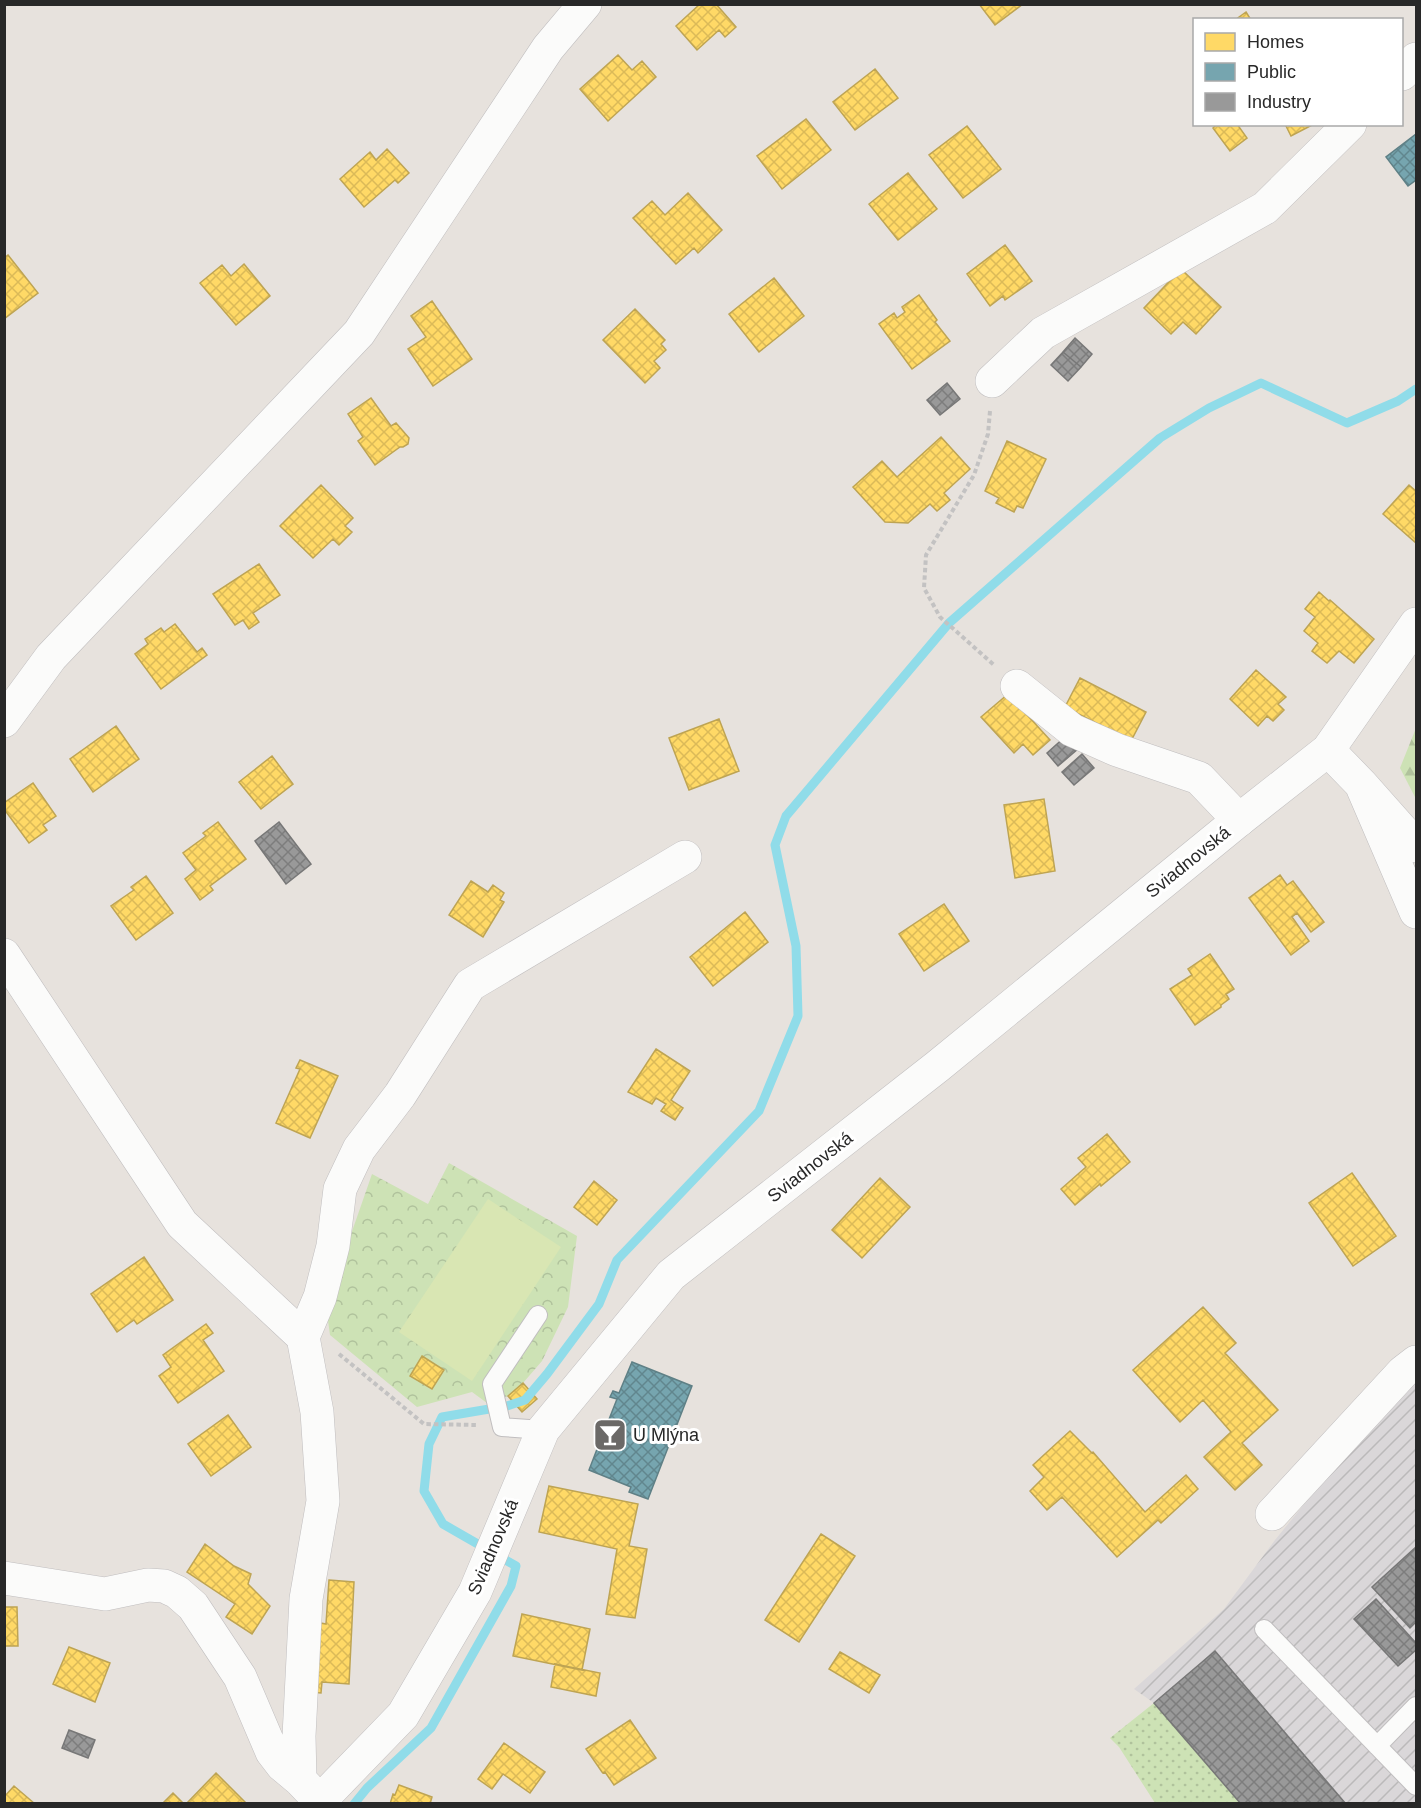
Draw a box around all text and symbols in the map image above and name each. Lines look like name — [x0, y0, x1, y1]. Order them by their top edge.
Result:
legend — [1193, 18, 1403, 126]
text: Homes — [1247, 32, 1304, 52]
text: Public — [1247, 62, 1296, 82]
text: Industry — [1247, 92, 1311, 112]
street label: Sviadnovská — [1142, 821, 1235, 902]
street label: Sviadnovská — [764, 1127, 857, 1206]
bar icon: U Mlýna — [592, 1417, 628, 1453]
place label: U Mlýna — [633, 1425, 700, 1445]
street label: Sviadnovská — [464, 1495, 523, 1598]

